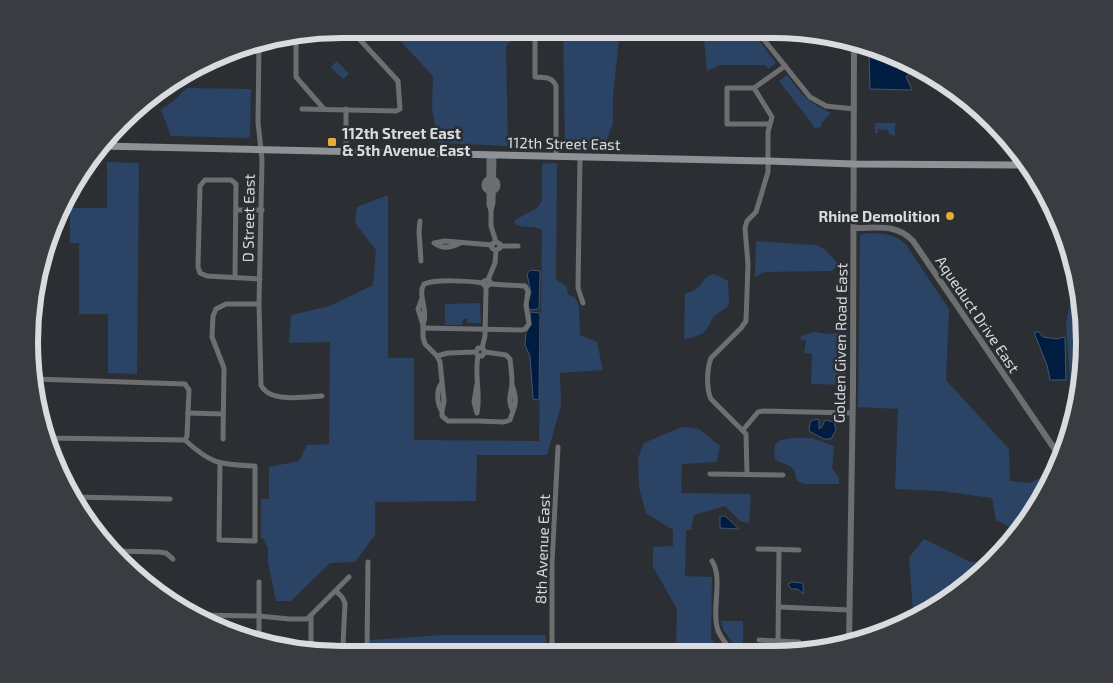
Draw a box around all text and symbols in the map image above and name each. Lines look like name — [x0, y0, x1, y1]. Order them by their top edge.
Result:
place label: 112th Street East & 5th Avenue East — [342, 124, 470, 159]
street label: 112th Street East — [507, 133, 621, 153]
marker: 112th Street East & 5th Avenue East — [326, 136, 338, 148]
street label: D Street East — [238, 173, 258, 262]
place label: Rhine Demolition — [818, 207, 940, 225]
marker: Rhine Demolition — [944, 210, 956, 222]
street label: Aqueduct Drive East — [932, 252, 1024, 376]
street label: Golden Given Road East — [830, 263, 850, 423]
street label: 8th Avenue East — [531, 493, 553, 604]

